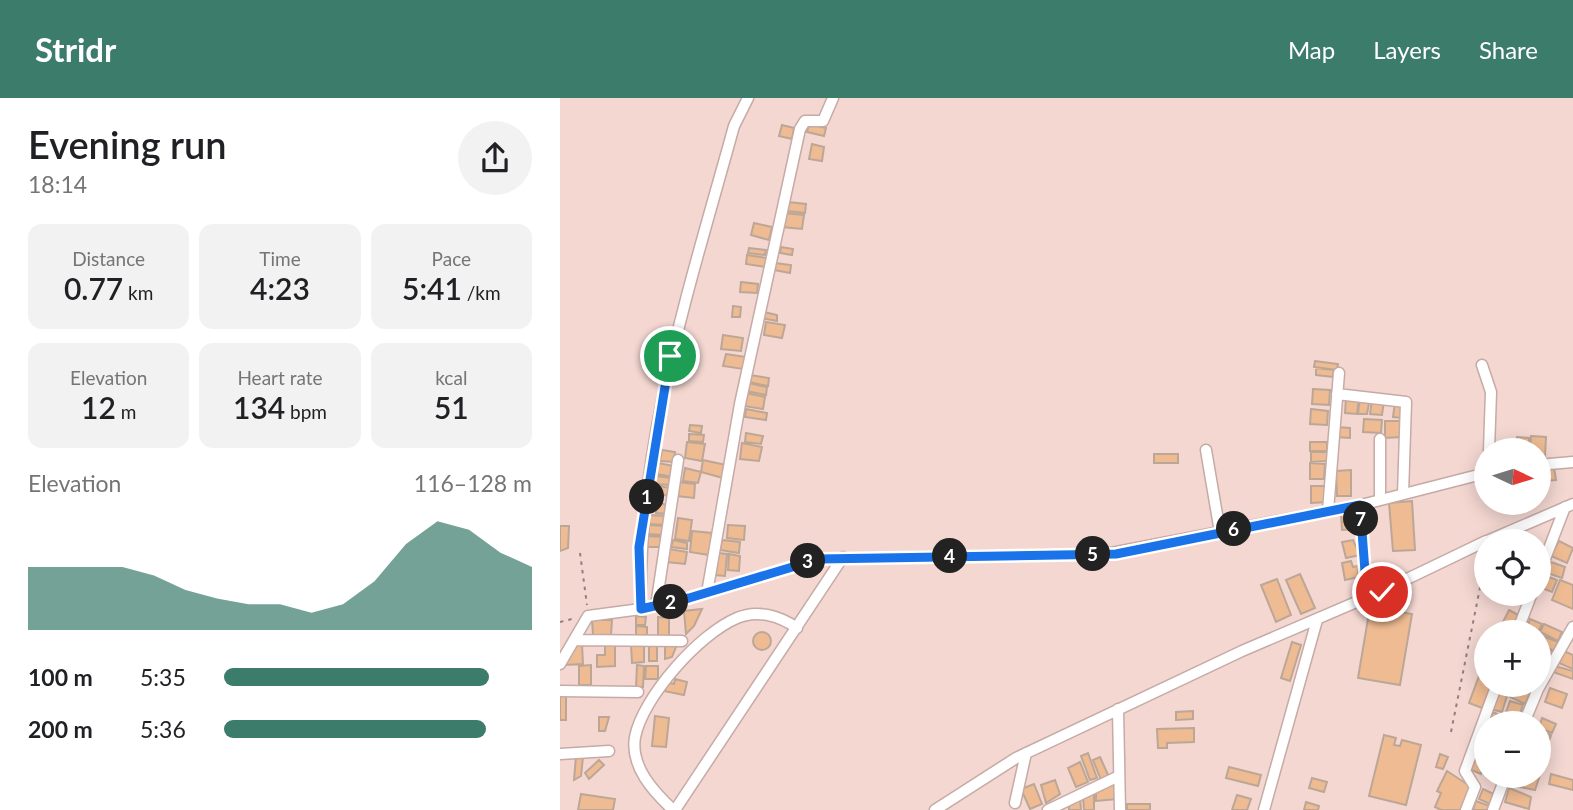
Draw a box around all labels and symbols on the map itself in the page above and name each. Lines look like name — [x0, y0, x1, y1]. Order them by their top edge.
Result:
pin — [640, 326, 700, 386]
north arrow — [1474, 438, 1550, 514]
pin: 1 — [630, 480, 664, 514]
pin: 7 — [1344, 502, 1378, 536]
pin: 6 — [1216, 512, 1252, 546]
pin: 5 — [1076, 536, 1110, 572]
pin: 4 — [932, 538, 968, 574]
pin: 3 — [790, 544, 826, 578]
pin — [1352, 562, 1412, 622]
pin: 2 — [654, 584, 688, 620]

